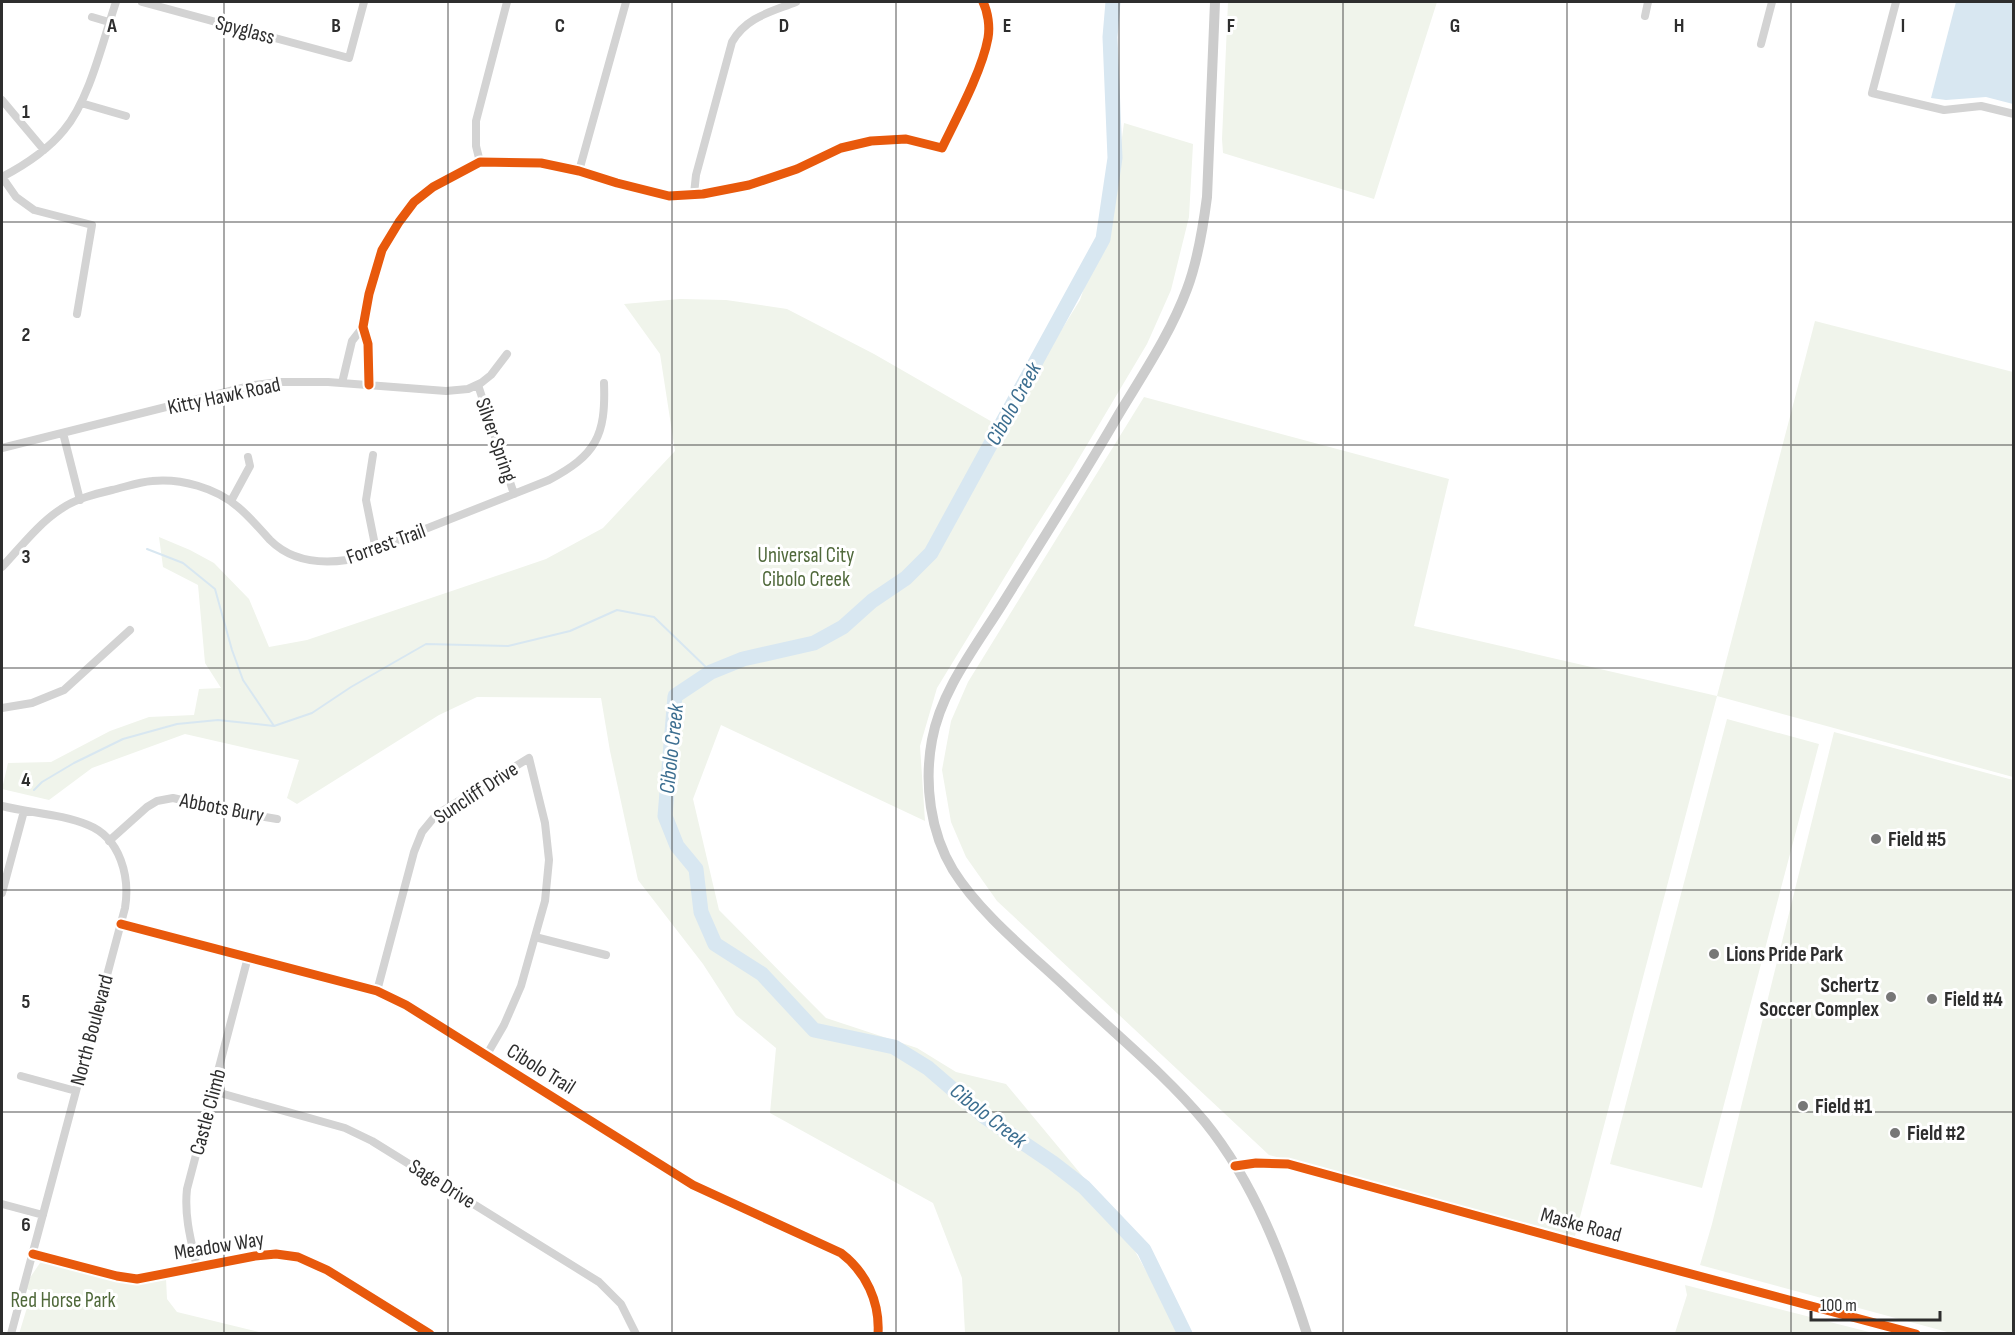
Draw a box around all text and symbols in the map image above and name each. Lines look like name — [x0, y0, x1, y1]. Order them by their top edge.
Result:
street label: Spyglass — [213, 10, 277, 50]
text: A — [106, 14, 117, 38]
text: B — [331, 14, 341, 38]
text: C — [555, 14, 565, 38]
text: D — [779, 14, 789, 38]
text: E — [1003, 14, 1011, 38]
text: F — [1227, 14, 1235, 38]
text: G — [1450, 14, 1460, 38]
text: H — [1674, 14, 1684, 38]
text: I — [1901, 14, 1905, 38]
text: 1 — [22, 100, 30, 124]
text: 2 — [22, 323, 30, 347]
water label: Cibolo Creek — [980, 357, 1048, 450]
street label: Kitty Hawk Road — [165, 372, 283, 420]
street label: Silver Spring — [470, 395, 522, 485]
street label: Forrest Trail — [343, 518, 429, 570]
park label: Universal City Cibolo Creek — [758, 543, 854, 592]
text: 3 — [22, 545, 31, 569]
water label: Cibolo Creek — [654, 702, 690, 795]
street label: Suncliff Drive — [429, 757, 523, 829]
text: 4 — [21, 768, 31, 792]
street label: Abbots Bury — [177, 787, 266, 828]
place label: Field #5 — [1888, 827, 1946, 852]
marker: Field #5 — [1869, 832, 1883, 846]
place label: Lions Pride Park — [1726, 942, 1843, 967]
marker: Lions Pride Park — [1707, 947, 1721, 961]
street label: North Boulevard — [65, 972, 119, 1088]
place label: Schertz Soccer Complex — [1759, 973, 1879, 1022]
place label: Field #4 — [1944, 987, 2003, 1012]
text: 5 — [22, 990, 31, 1014]
marker: Schertz Soccer Complex — [1884, 990, 1898, 1004]
marker: Field #4 — [1925, 992, 1939, 1006]
street label: Cibolo Trail — [502, 1038, 580, 1100]
street label: Castle Climb — [185, 1066, 231, 1158]
water label: Cibolo Creek — [944, 1078, 1033, 1155]
place label: Field #1 — [1815, 1094, 1872, 1119]
marker: Field #1 — [1796, 1099, 1810, 1113]
place label: Field #2 — [1907, 1121, 1965, 1146]
marker: Field #2 — [1888, 1126, 1902, 1140]
street label: Sage Drive — [404, 1154, 480, 1214]
street label: Maske Road — [1538, 1202, 1624, 1248]
text: 6 — [21, 1213, 31, 1237]
street label: Meadow Way — [172, 1227, 266, 1265]
scale bar — [1811, 1284, 1940, 1322]
park label: Red Horse Park — [10, 1288, 116, 1313]
text: 100 m — [1820, 1295, 1857, 1316]

